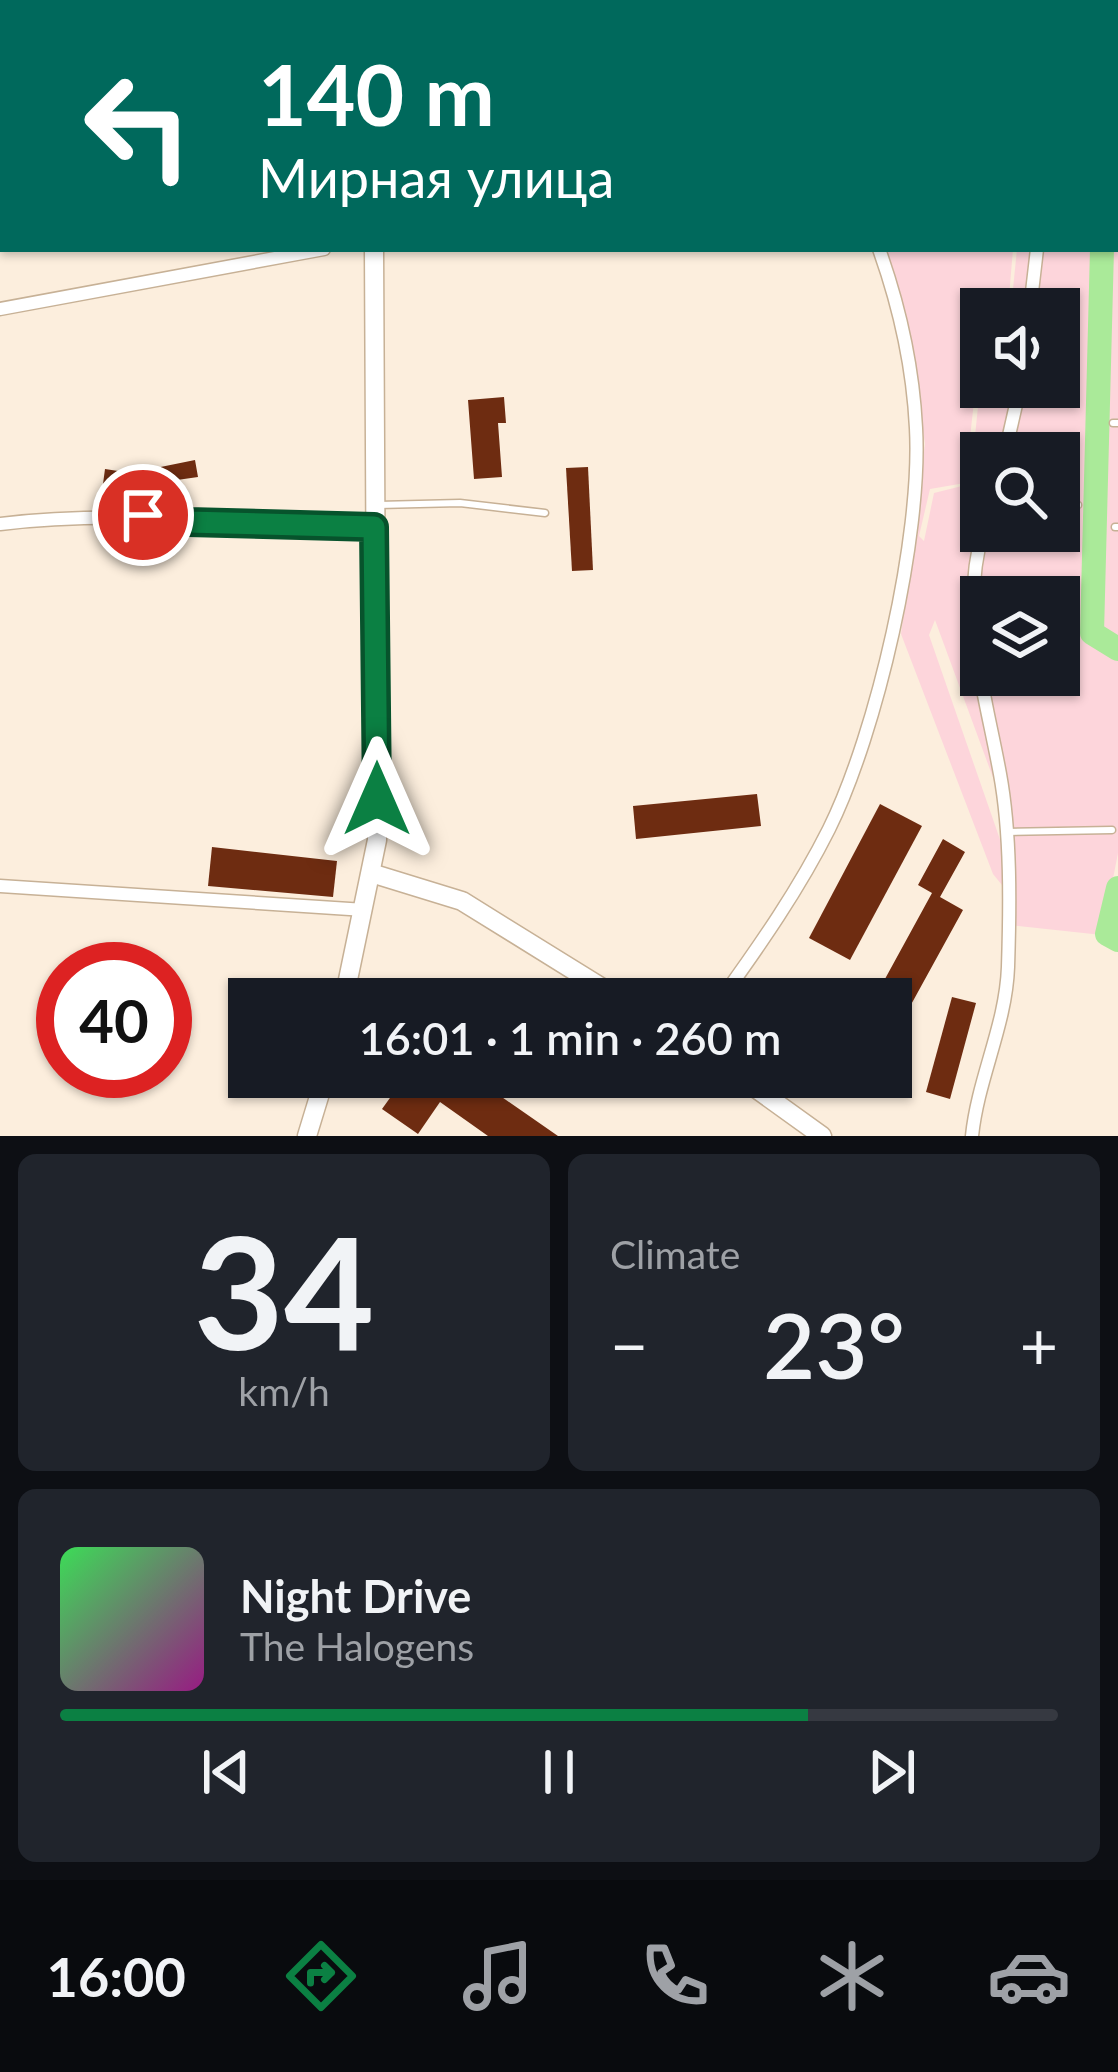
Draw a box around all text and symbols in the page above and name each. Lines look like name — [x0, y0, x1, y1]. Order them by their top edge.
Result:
text: 140 m — [258, 43, 495, 144]
icon: left — [60, 48, 216, 204]
text: Мирная улица — [258, 145, 614, 210]
map controls — [960, 288, 1080, 696]
button: sound — [960, 288, 1080, 408]
button: search — [960, 432, 1080, 552]
pin — [92, 464, 194, 566]
icon: arrive — [110, 482, 176, 548]
button: layers — [960, 576, 1080, 696]
position arrow — [314, 736, 440, 862]
speed limit sign: 40 — [36, 942, 192, 1098]
text: 16:01 · 1 min · 260 m — [359, 1011, 781, 1065]
text: 34 — [194, 1196, 374, 1383]
text: Climate — [610, 1231, 740, 1277]
text: 23° — [763, 1290, 905, 1398]
text: − — [610, 1305, 648, 1384]
text: + — [1020, 1305, 1058, 1384]
text: km/h — [238, 1368, 330, 1414]
text: Night Drive — [240, 1569, 471, 1623]
text: The Halogens — [240, 1623, 474, 1669]
icon: previous — [193, 1739, 259, 1805]
icon: pause — [526, 1739, 592, 1805]
icon: next — [859, 1739, 925, 1805]
icon: directions — [279, 1934, 363, 2018]
icon: music — [456, 1934, 540, 2018]
icon: phone — [633, 1934, 717, 2018]
icon: climate — [810, 1934, 894, 2018]
icon: car — [987, 1934, 1071, 2018]
text: 16:00 — [47, 1944, 186, 2009]

